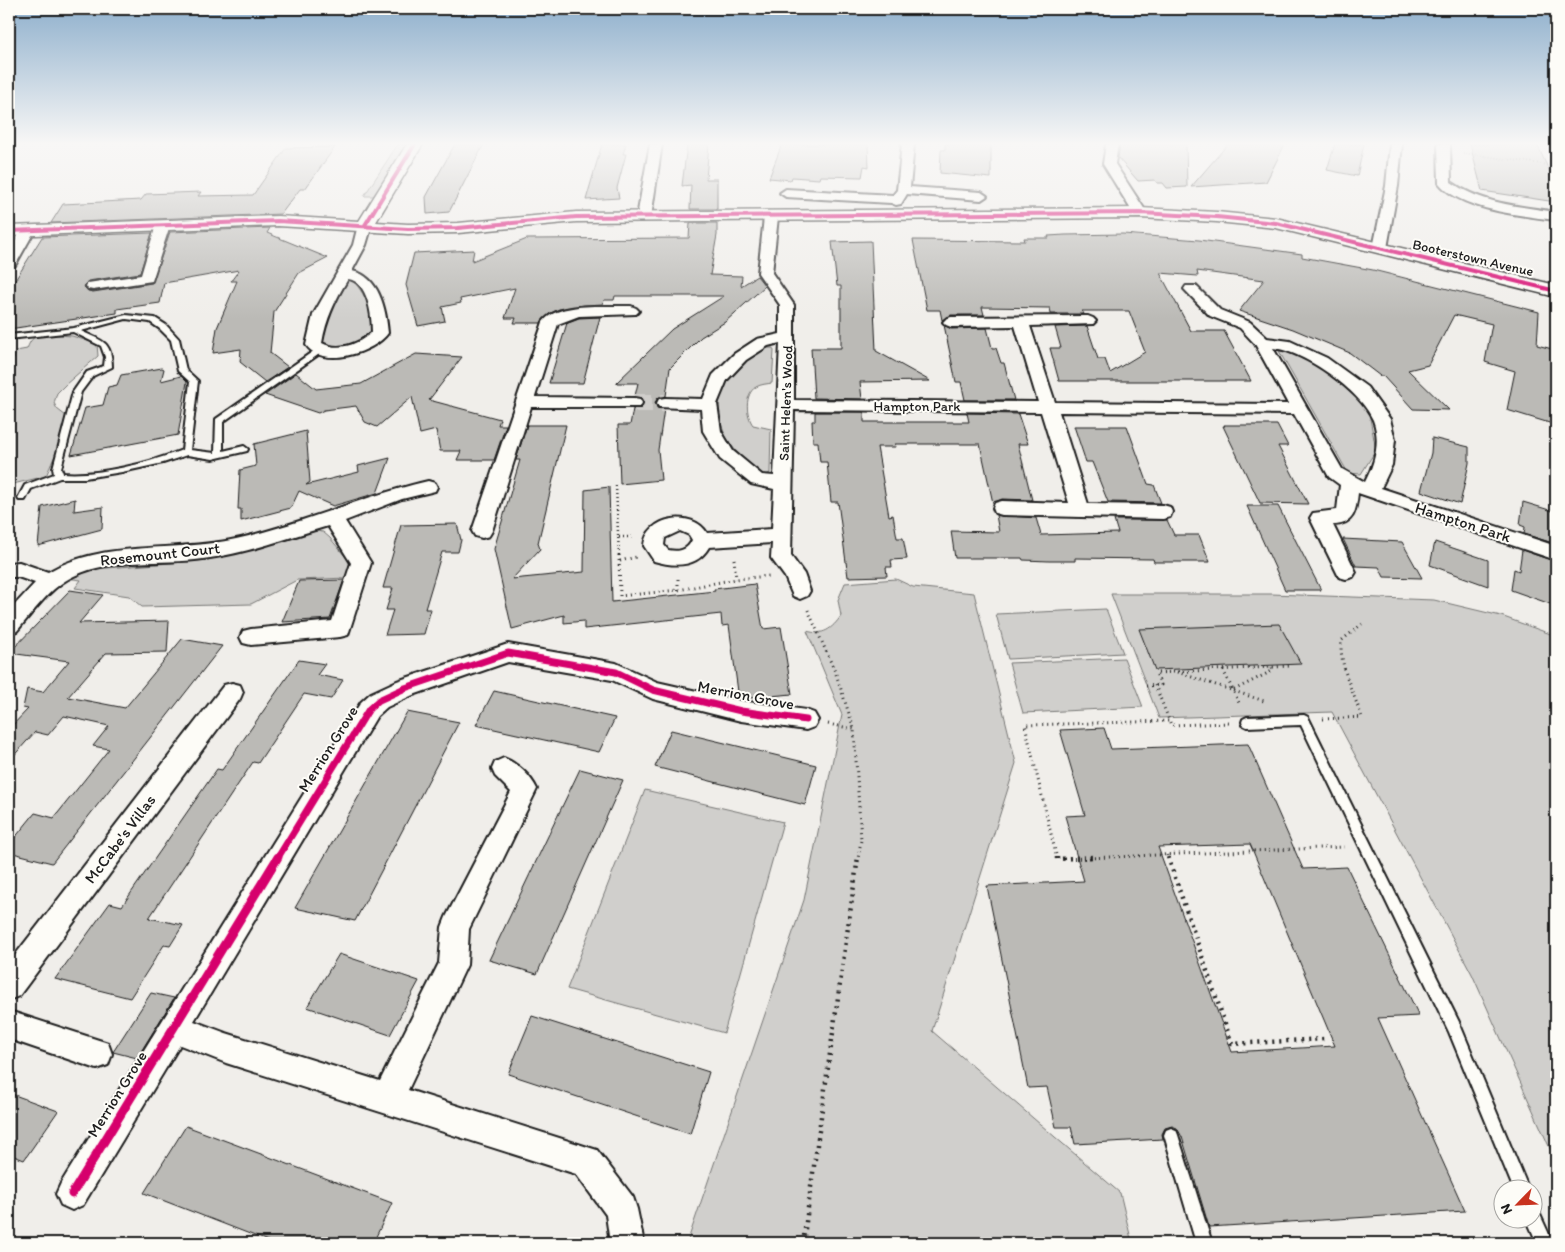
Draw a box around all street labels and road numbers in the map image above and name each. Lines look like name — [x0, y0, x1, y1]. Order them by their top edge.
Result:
street label: Booterstown Avenue — [1411, 236, 1536, 280]
street label: Saint Helen's Wood — [775, 344, 797, 461]
street label: Hampton Park — [874, 398, 961, 415]
street label: Hampton Park — [1413, 498, 1514, 547]
street label: Rosemount Court — [99, 538, 221, 570]
street label: Merrion Grove — [696, 676, 796, 714]
street label: Merrion Grove — [294, 702, 362, 796]
street label: McCabe's Villas — [80, 791, 160, 887]
street label: Merrion Grove — [83, 1047, 151, 1141]

